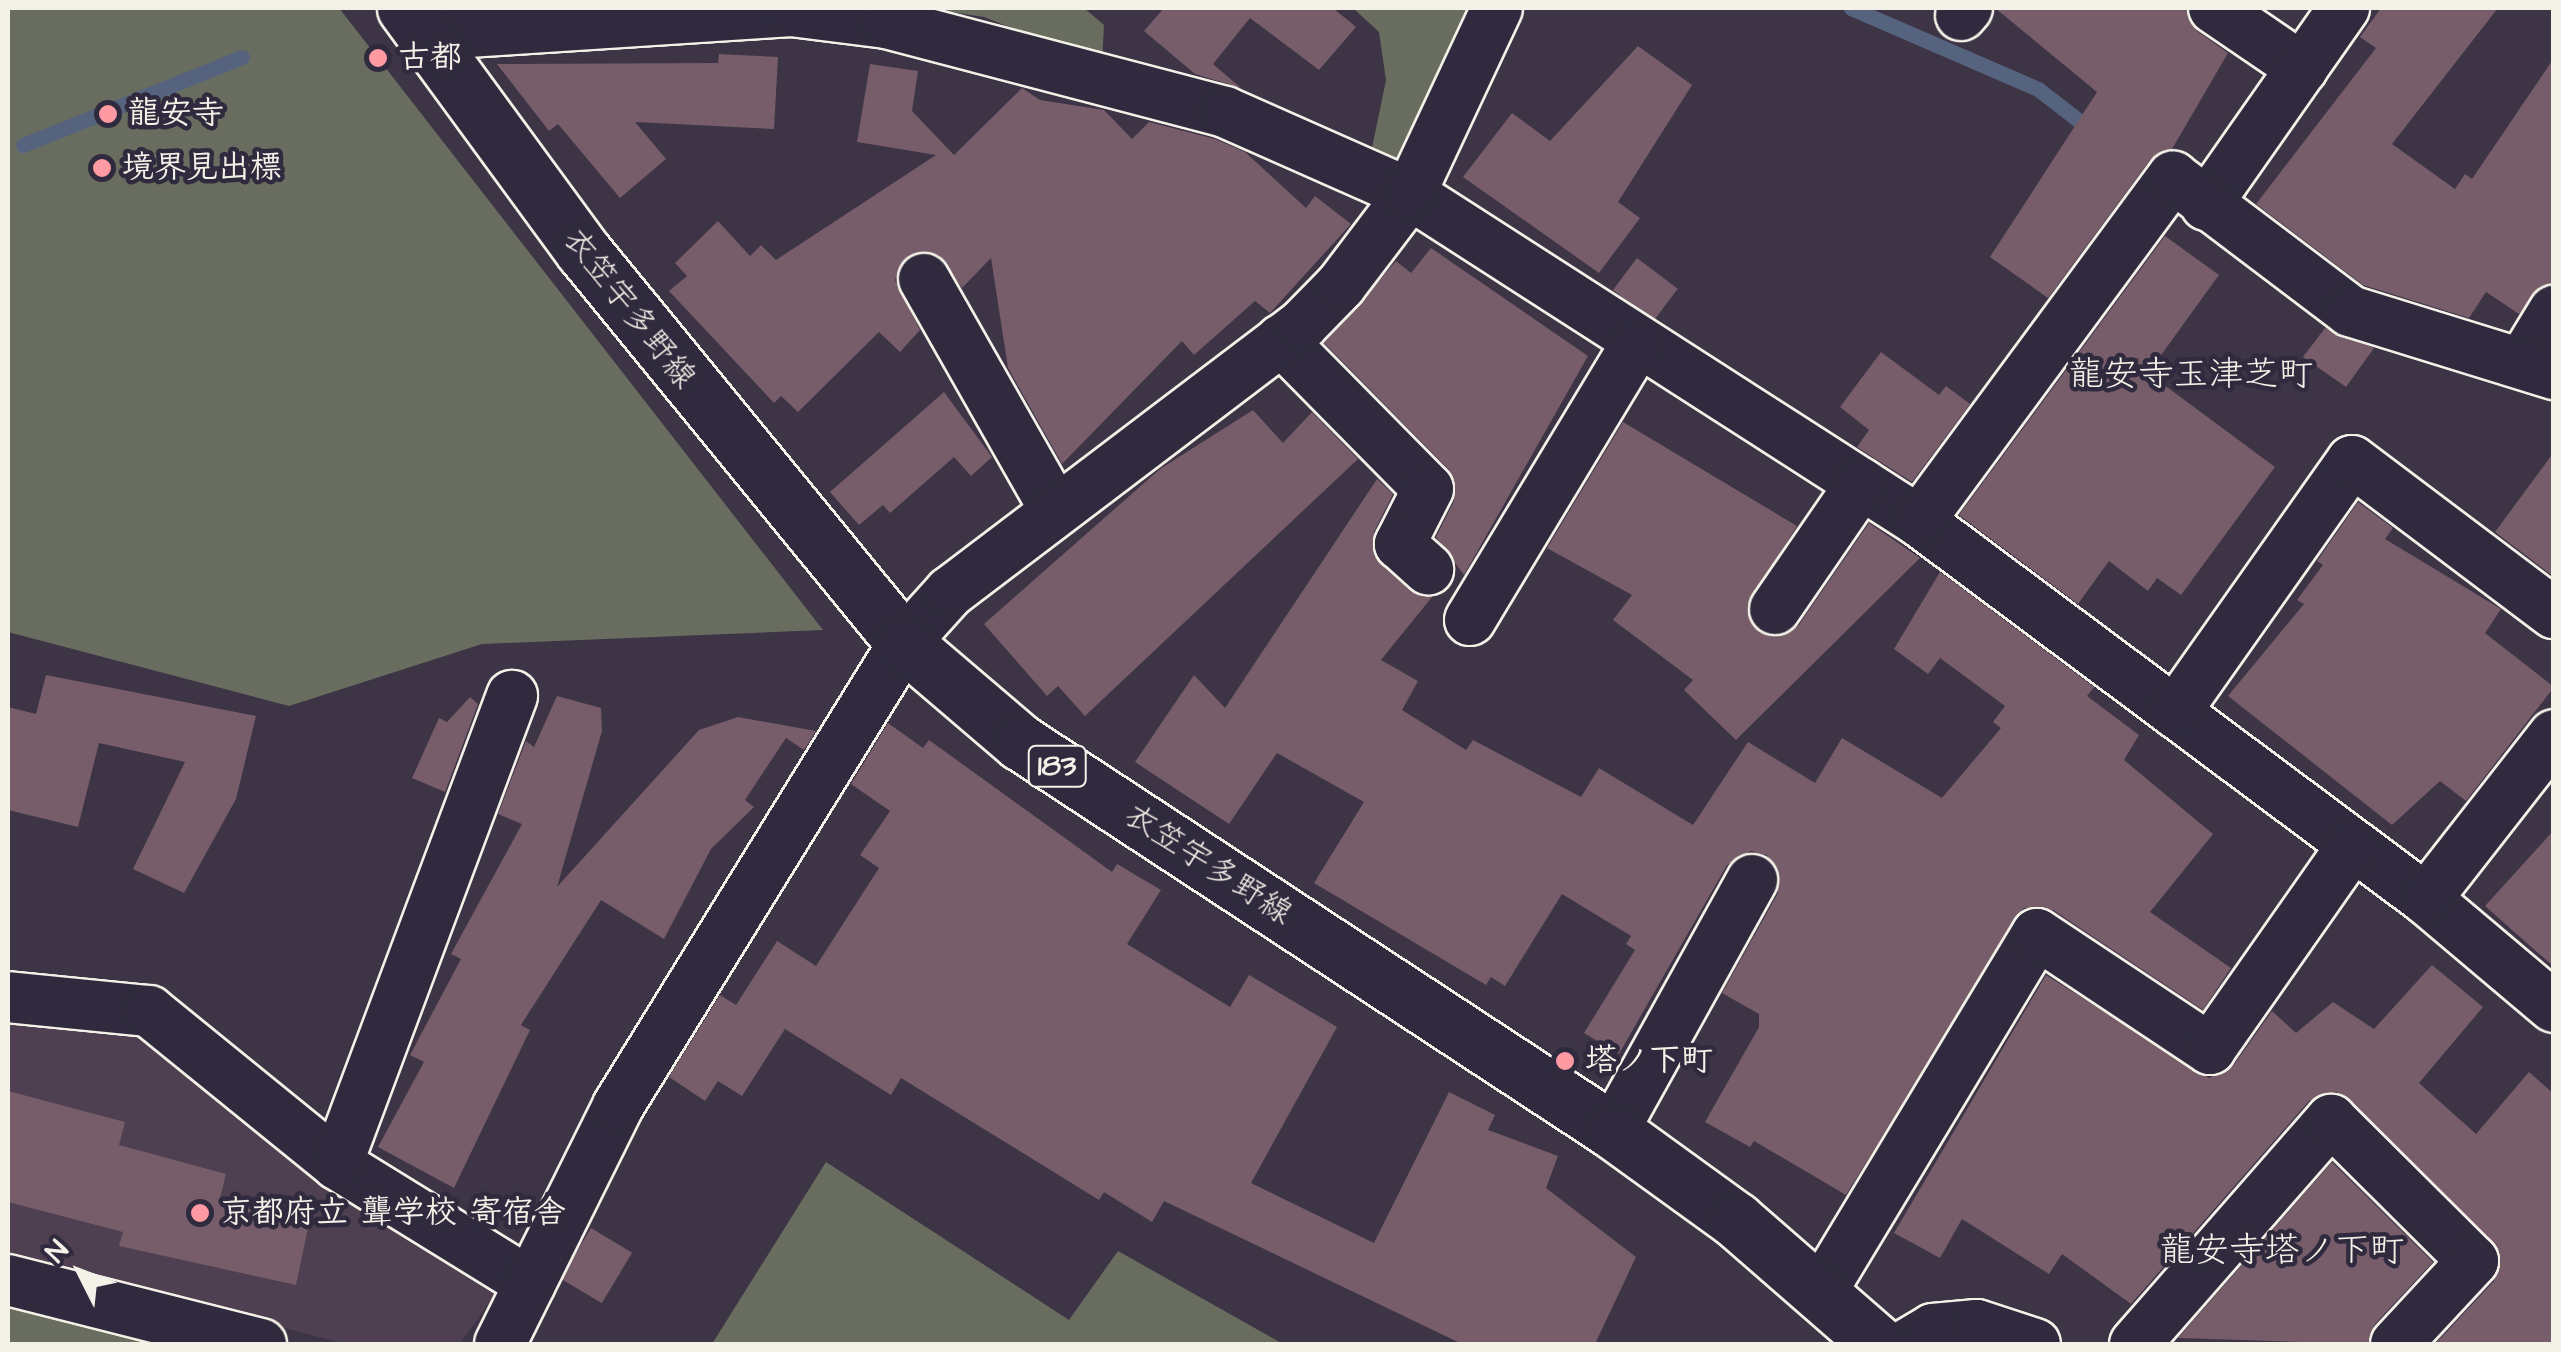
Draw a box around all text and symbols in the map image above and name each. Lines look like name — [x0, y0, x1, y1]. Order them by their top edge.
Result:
place label: 古都 — [398, 39, 462, 77]
marker: 古都 — [367, 47, 389, 69]
place label: 龍安寺 — [128, 95, 224, 133]
marker: 龍安寺 — [97, 103, 119, 125]
place label: 境界見出標 — [122, 149, 282, 187]
marker: 境界見出標 — [91, 157, 113, 179]
street label: 衣笠宇多野線 — [555, 222, 703, 396]
district label: 龍安寺玉津芝町 — [2069, 354, 2313, 396]
road number: 183 — [1027, 741, 1087, 791]
street label: 衣笠宇多野線 — [1117, 797, 1299, 933]
place label: 塔ノ下町 — [1585, 1042, 1713, 1080]
marker: 塔ノ下町 — [1554, 1050, 1576, 1072]
place label: 京都府立 聾学校 寄宿舎 — [220, 1194, 566, 1232]
marker: 京都府立 聾学校 寄宿舎 — [189, 1202, 211, 1224]
north arrow — [30, 1222, 130, 1322]
district label: 龍安寺塔ノ下町 — [2160, 1230, 2404, 1272]
text: N — [37, 1232, 78, 1271]

